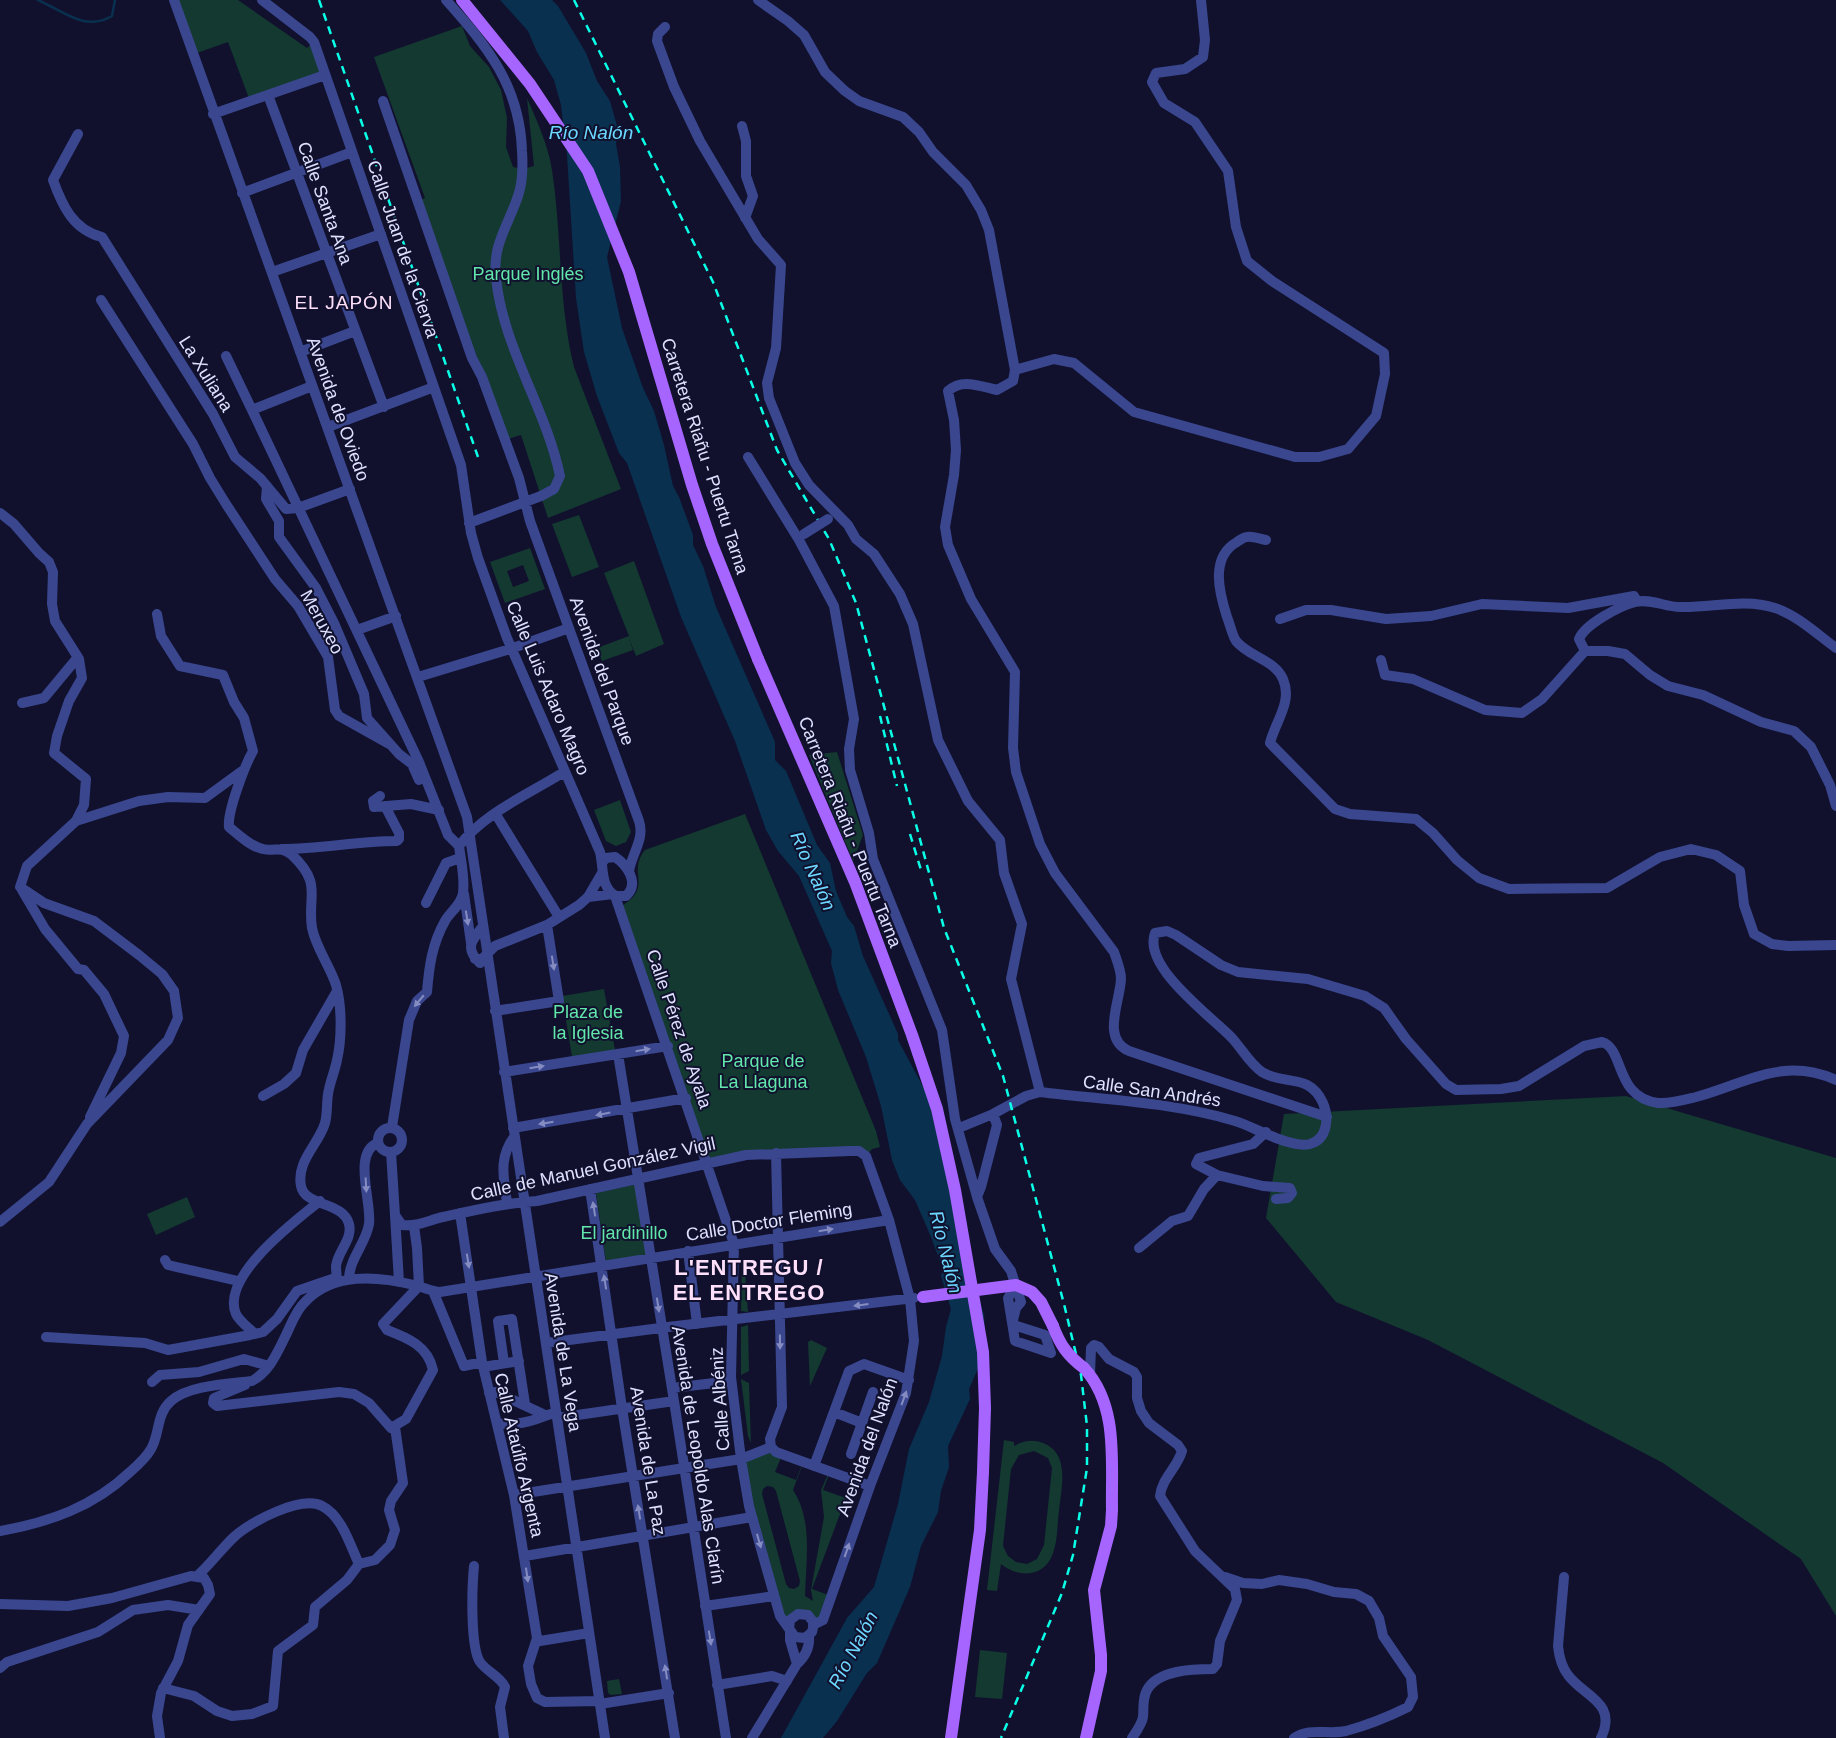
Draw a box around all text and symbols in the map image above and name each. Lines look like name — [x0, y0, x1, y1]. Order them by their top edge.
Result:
water label: Río Nalón — [549, 122, 633, 143]
street label: Calle Santa Ana — [294, 139, 357, 268]
street label: Calle Juan de la Cierva — [363, 158, 443, 341]
park label: Parque Inglés — [472, 264, 584, 284]
district label: EL JAPÓN — [294, 292, 394, 313]
street label: La Xuliana — [175, 333, 238, 416]
street label: Avenida de Oviedo — [303, 334, 373, 484]
street label: Carretera Riañu - Puertu Tarna — [657, 336, 753, 577]
street label: Meruxeo — [296, 587, 348, 657]
street label: Avenida del Parque — [566, 594, 638, 748]
street label: Calle Luis Adaro Magro — [502, 598, 594, 778]
street label: Carretera Riañu - Puertu Tarna — [795, 714, 906, 951]
water label: Río Nalón — [786, 828, 840, 914]
one-way arrow — [464, 910, 472, 926]
street label: Calle Pérez de Ayala — [642, 947, 716, 1112]
one-way arrow — [549, 955, 557, 971]
one-way arrow — [413, 994, 424, 1007]
park label: Plaza de la Iglesia — [552, 1002, 625, 1043]
one-way arrow — [636, 1046, 652, 1054]
park label: Parque de La Llaguna — [718, 1051, 809, 1092]
one-way arrow — [529, 1063, 545, 1071]
street label: Calle San Andrés — [1082, 1071, 1222, 1111]
one-way arrow — [595, 1110, 611, 1118]
one-way arrow — [538, 1119, 554, 1127]
street label: Calle de Manuel González Vigil — [469, 1133, 717, 1205]
one-way arrow — [362, 1177, 370, 1193]
street label: Calle Doctor Fleming — [684, 1199, 854, 1245]
one-way arrow — [589, 1201, 597, 1217]
water label: Río Nalón — [926, 1208, 966, 1296]
park label: El jardinillo — [580, 1223, 668, 1243]
one-way arrow — [818, 1226, 834, 1234]
one-way arrow — [464, 1254, 472, 1270]
district label: L'ENTREGU / EL ENTREGO — [673, 1255, 825, 1305]
street label: Avenida de La Vega — [541, 1271, 586, 1434]
one-way arrow — [601, 1274, 609, 1290]
one-way arrow — [655, 1297, 663, 1313]
one-way arrow — [853, 1301, 869, 1309]
street label: Avenida de Leopoldo Alas Clarín — [668, 1325, 728, 1585]
one-way arrow — [776, 1334, 784, 1350]
street label: Calle Albéniz — [706, 1346, 734, 1452]
street label: Calle Ataúlfo Argenta — [490, 1371, 548, 1540]
street label: Avenida del Nalón — [833, 1375, 901, 1519]
street label: Avenida de La Paz — [626, 1385, 670, 1537]
one-way arrow — [900, 1390, 908, 1405]
one-way arrow — [635, 1504, 643, 1520]
one-way arrow — [755, 1534, 763, 1549]
one-way arrow — [844, 1543, 851, 1558]
one-way arrow — [524, 1568, 532, 1584]
water label: Río Nalón — [824, 1608, 882, 1692]
one-way arrow — [706, 1631, 714, 1647]
one-way arrow — [661, 1664, 669, 1680]

